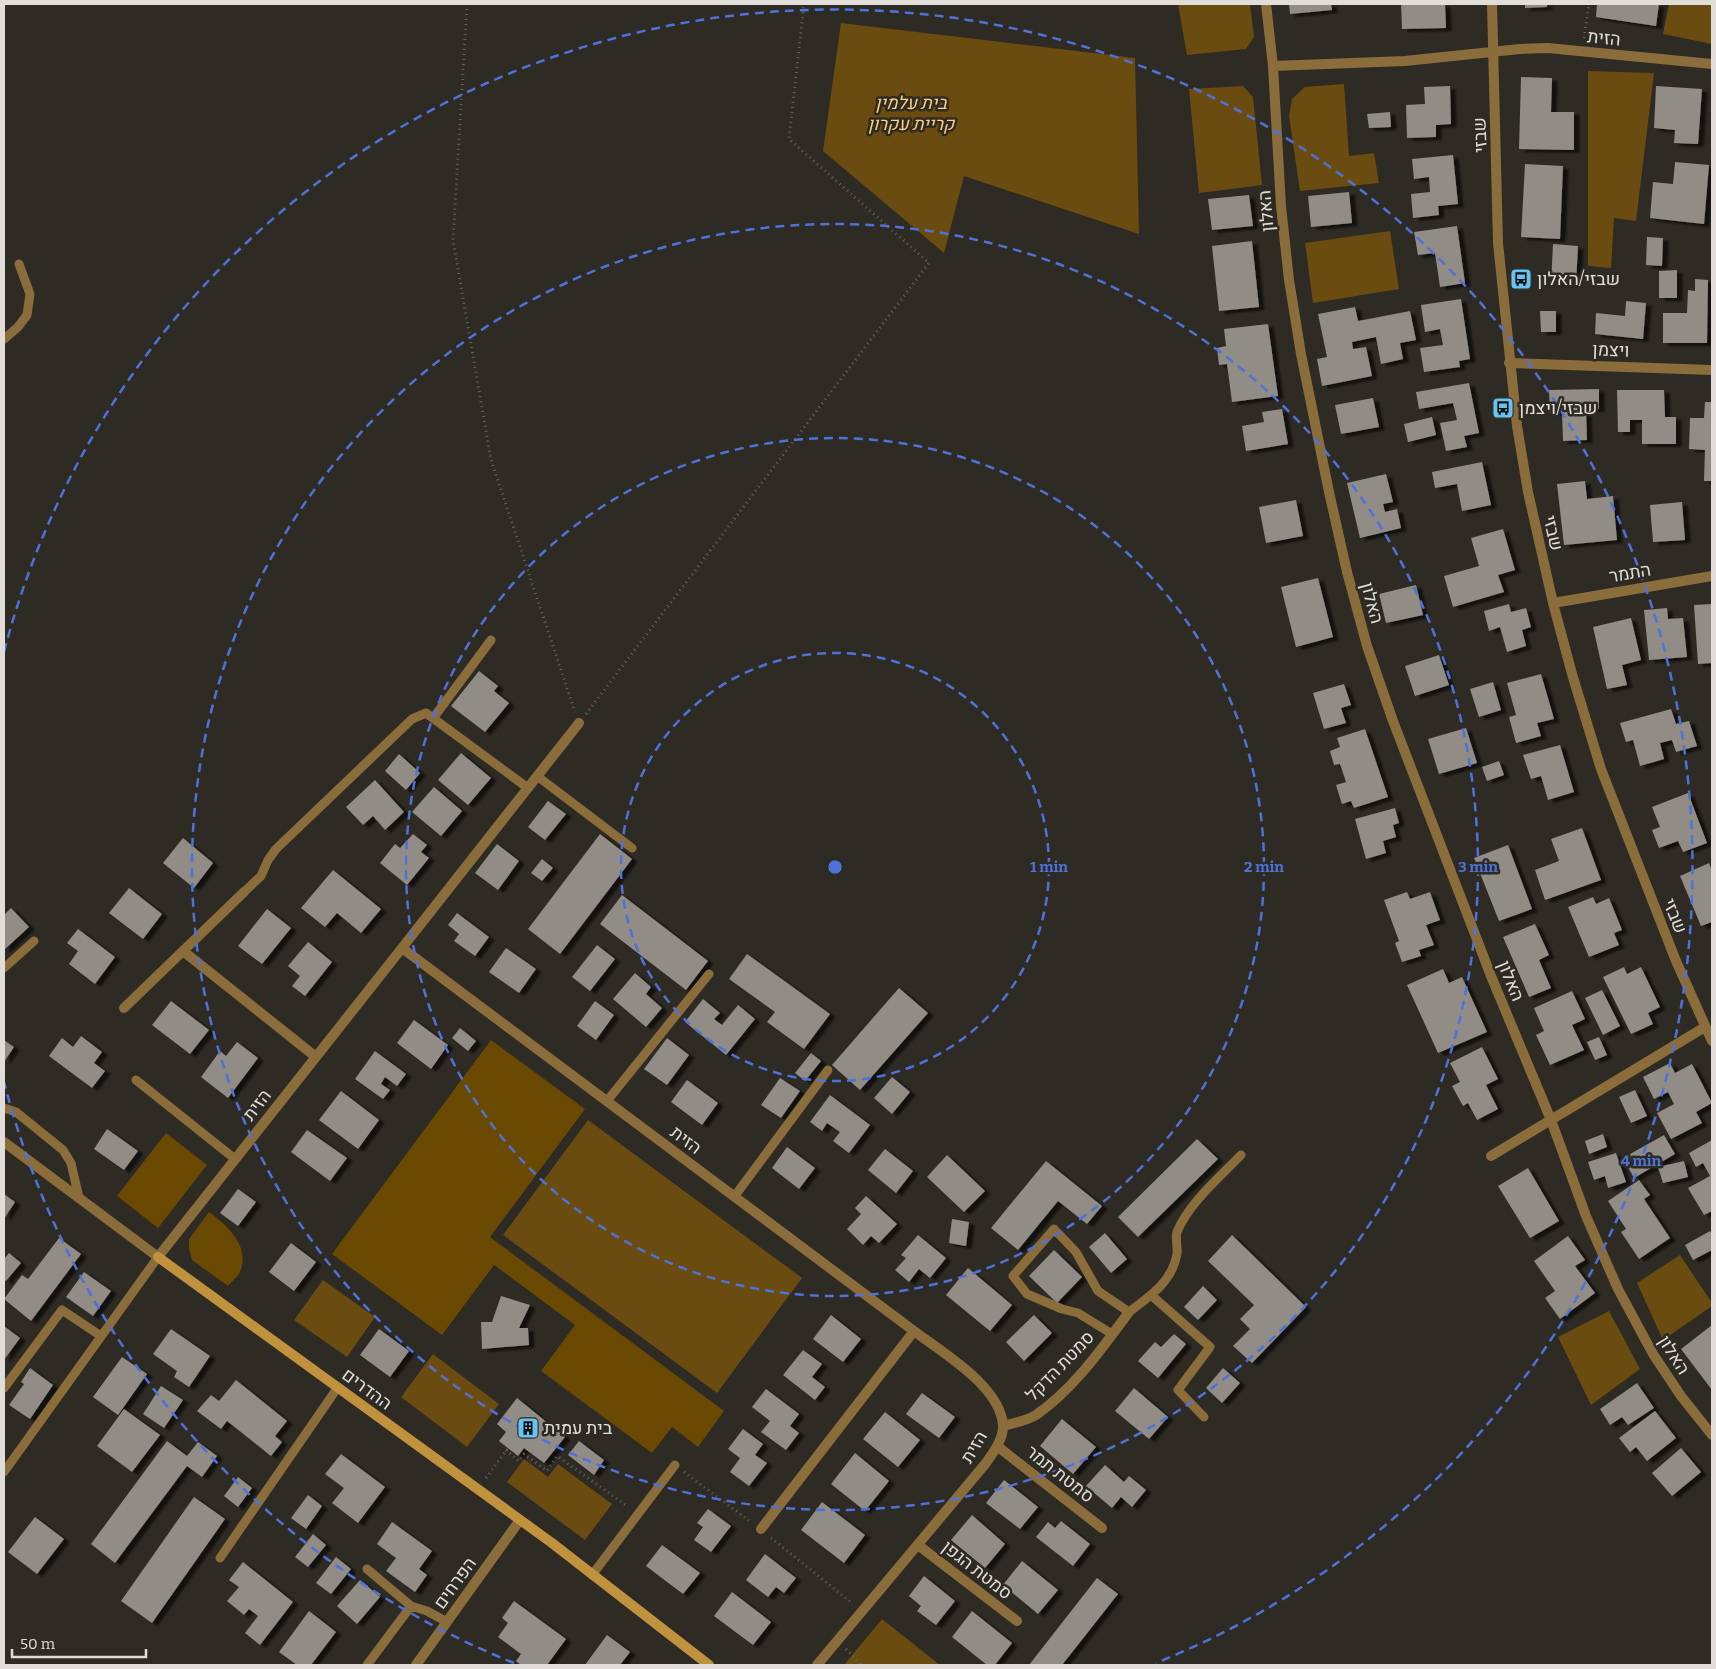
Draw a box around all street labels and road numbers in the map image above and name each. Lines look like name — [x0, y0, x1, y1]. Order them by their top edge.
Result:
street label: הזית — [1586, 25, 1622, 51]
street label: שבזי — [1468, 117, 1492, 153]
street label: האלון — [1253, 189, 1279, 233]
street label: ויצמן — [1592, 338, 1630, 362]
street label: שבזי — [1538, 513, 1568, 553]
street label: התמר — [1607, 559, 1653, 587]
street label: האלון — [1356, 580, 1388, 626]
street label: שבזי — [1658, 895, 1692, 937]
street label: האלון — [1493, 957, 1529, 1005]
street label: הזית — [238, 1085, 276, 1125]
street label: הזית — [666, 1121, 706, 1159]
street label: סמטת הדקל — [1021, 1326, 1099, 1406]
street label: האלון — [1654, 1331, 1694, 1379]
street label: ההדרים — [338, 1364, 396, 1414]
street label: הזית — [956, 1427, 992, 1467]
street label: סמטת תמר — [1022, 1441, 1098, 1507]
street label: סמטת הגפן — [938, 1536, 1016, 1604]
street label: הפרחים — [429, 1553, 481, 1613]

